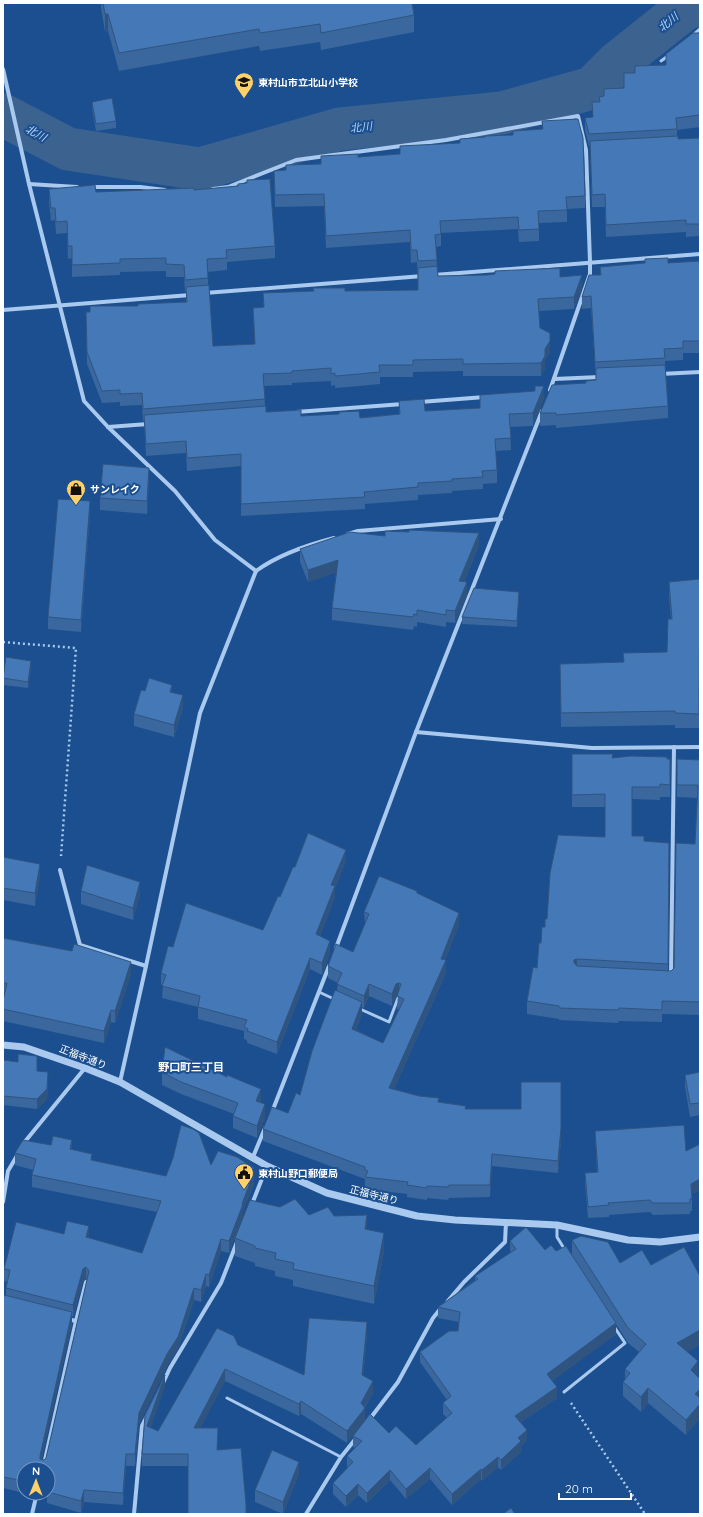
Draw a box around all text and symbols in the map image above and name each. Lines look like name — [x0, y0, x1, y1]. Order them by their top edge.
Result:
water label: 北川 — [655, 9, 682, 34]
school or university icon: 東村山市立北山小学校 — [233, 71, 255, 99]
place label: 東村山市立北山小学校 — [258, 76, 358, 89]
water label: 北川 — [349, 119, 374, 135]
water label: 北川 — [23, 122, 50, 145]
shop icon: サンレイク — [65, 478, 87, 506]
place label: サンレイク — [90, 483, 140, 496]
street label: 正福寺通り — [57, 1042, 109, 1072]
district label: 野口町三丁目 — [158, 1060, 224, 1074]
public building icon: 東村山野口郵便局 — [233, 1162, 255, 1190]
place label: 東村山野口郵便局 — [258, 1167, 338, 1180]
street label: 正福寺通り — [348, 1183, 400, 1207]
north arrow — [16, 1461, 56, 1501]
text: N — [32, 1464, 40, 1478]
scale bar — [559, 1475, 631, 1501]
text: 20 m — [565, 1481, 593, 1496]

